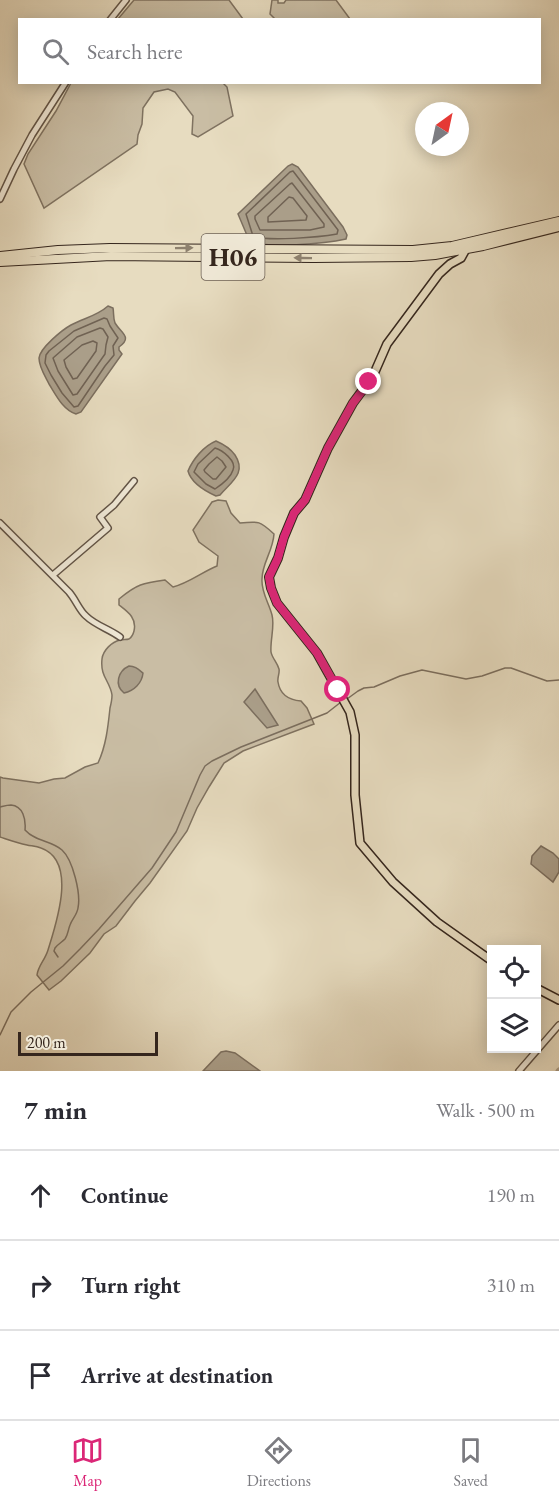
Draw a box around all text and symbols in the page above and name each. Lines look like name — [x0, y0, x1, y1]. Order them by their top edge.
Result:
search box — [18, 18, 541, 84]
icon: search — [39, 35, 72, 68]
text: Search here — [87, 37, 182, 66]
north arrow — [415, 102, 469, 156]
road number: H06 — [202, 234, 264, 280]
one-way arrow — [175, 244, 194, 253]
one-way arrow — [294, 253, 313, 263]
route end — [355, 368, 381, 394]
route start — [324, 676, 350, 702]
map controls — [487, 945, 541, 1053]
button: locate — [487, 945, 541, 999]
button: layers — [487, 999, 541, 1053]
scale bar — [18, 1029, 158, 1056]
text: 200 m — [27, 1032, 66, 1053]
text: 7 min — [24, 1093, 87, 1127]
text: Walk · 500 m — [436, 1097, 535, 1123]
icon: ahead — [24, 1179, 57, 1212]
text: Continue — [81, 1181, 168, 1210]
text: 190 m — [487, 1182, 535, 1208]
icon: right — [24, 1269, 57, 1302]
text: Turn right — [81, 1271, 180, 1300]
text: 310 m — [487, 1272, 535, 1298]
icon: arrive — [24, 1359, 57, 1392]
text: Arrive at destination — [81, 1361, 273, 1390]
tab: Map — [71, 1434, 104, 1491]
tab: Directions — [247, 1434, 311, 1491]
tab: Saved — [453, 1434, 488, 1491]

